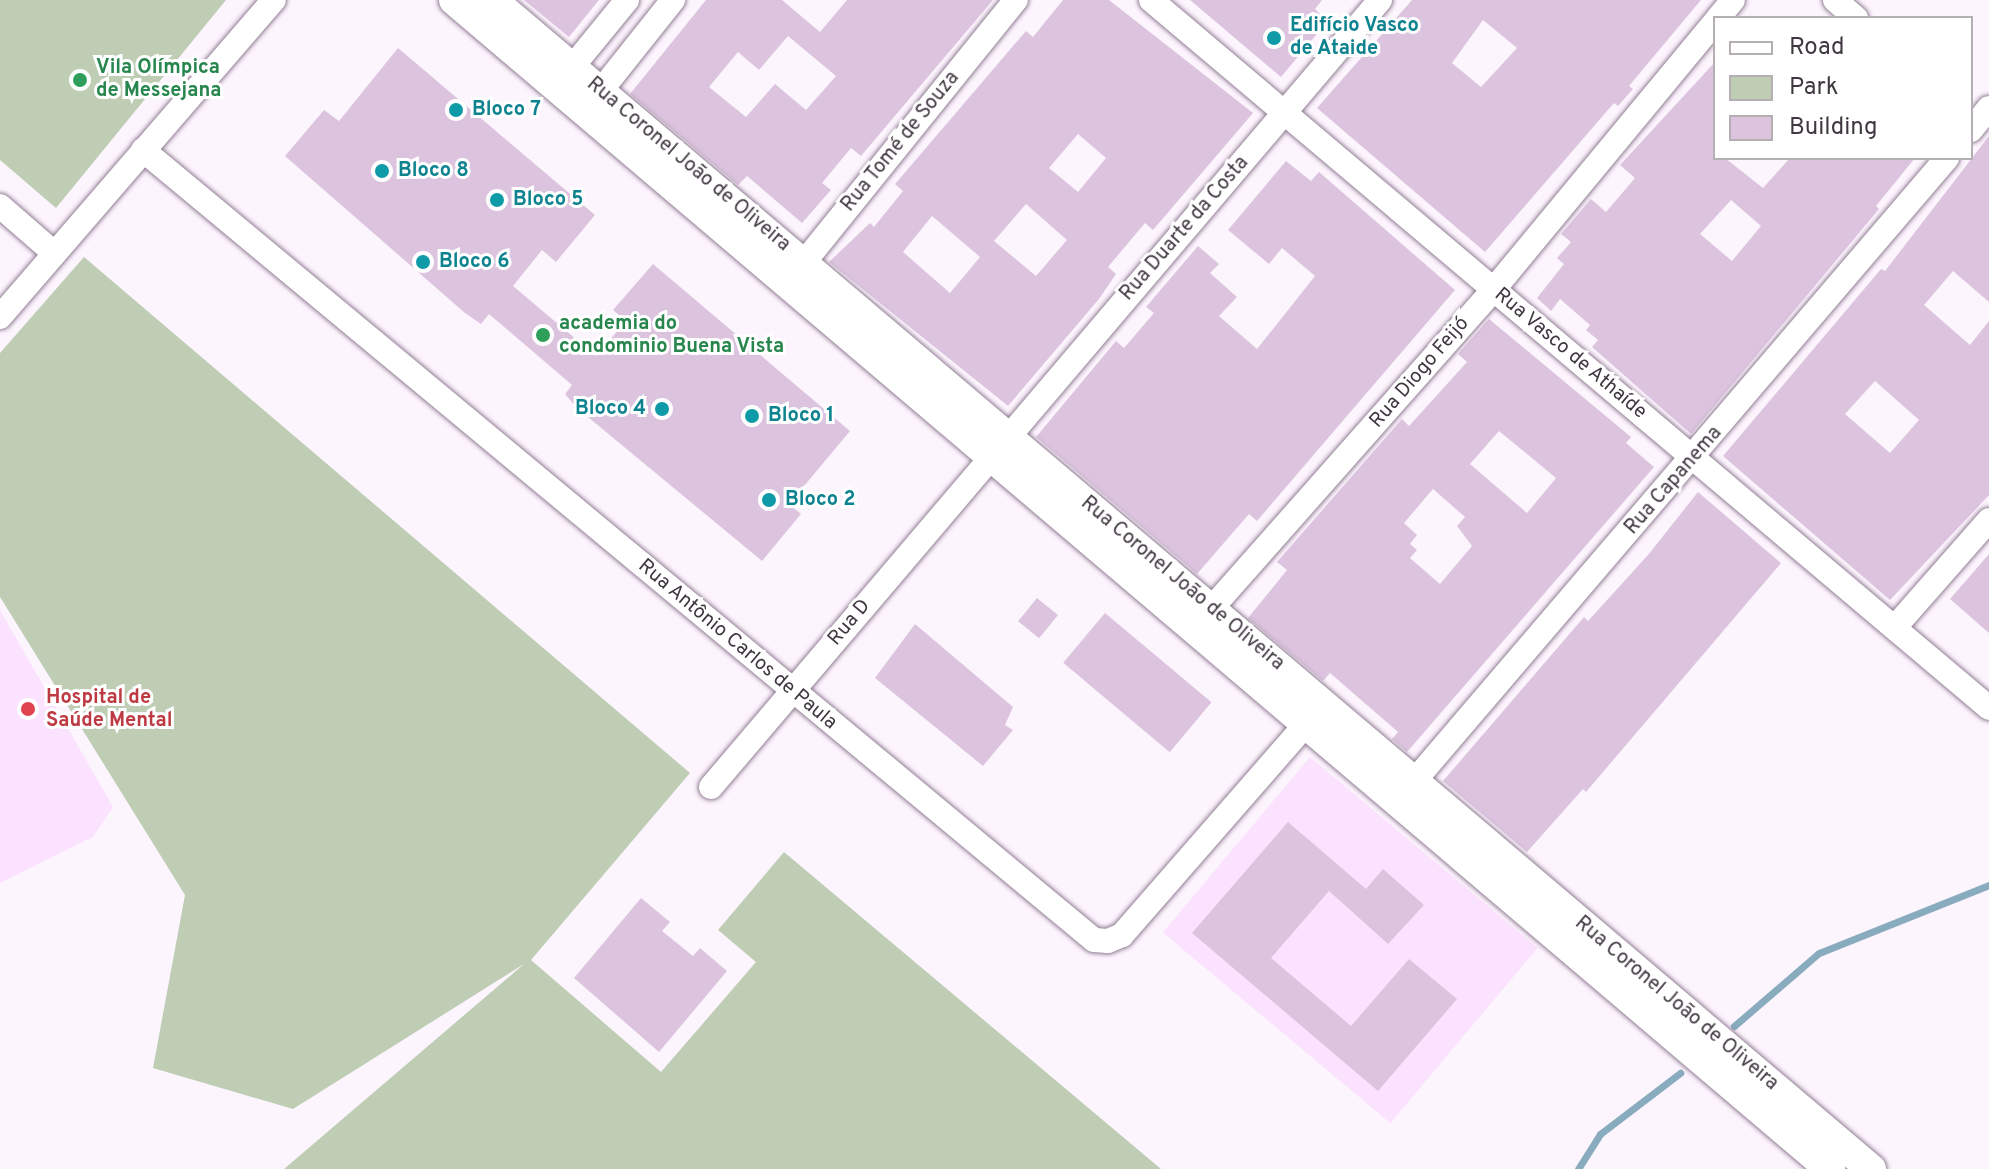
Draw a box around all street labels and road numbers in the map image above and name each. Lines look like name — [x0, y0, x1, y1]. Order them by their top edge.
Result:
street label: Rua Tomé de Souza — [837, 67, 965, 217]
street label: Rua Coronel João de Oliveira — [581, 73, 795, 257]
street label: Rua Duarte da Costa — [1116, 152, 1254, 306]
street label: Rua Vasco de Athaíde — [1488, 283, 1652, 425]
street label: Rua Diogo Feijó — [1365, 313, 1475, 433]
street label: Rua Capanema — [1620, 422, 1728, 540]
street label: Rua Coronel João de Oliveira — [1075, 492, 1289, 676]
street label: Rua Antônio Carlos de Paula — [632, 554, 842, 736]
street label: Rua D — [824, 595, 876, 651]
street label: Rua Coronel João de Oliveira — [1569, 912, 1783, 1096]

